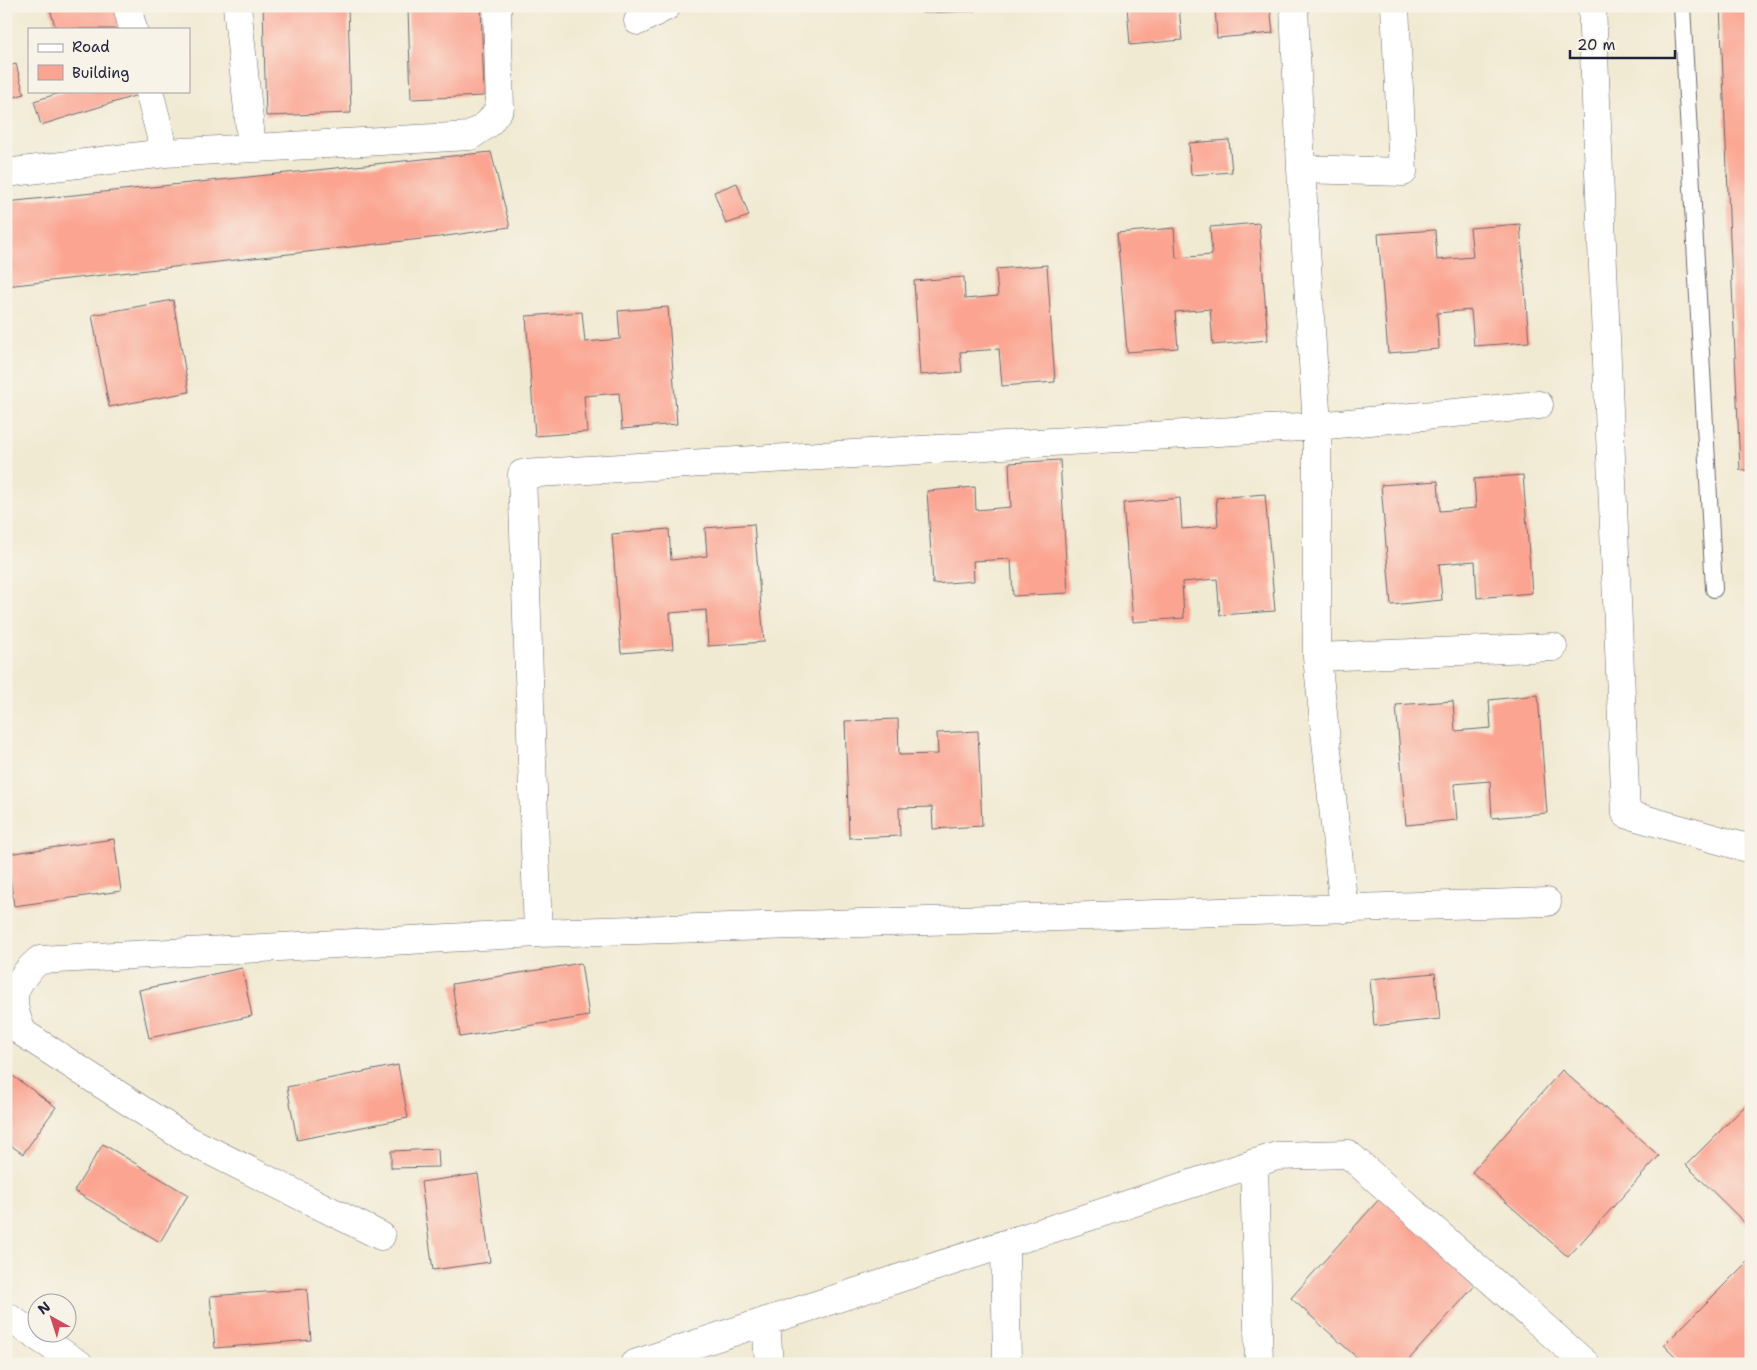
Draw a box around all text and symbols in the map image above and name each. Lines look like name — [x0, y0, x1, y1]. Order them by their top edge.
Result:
legend — [28, 28, 190, 92]
scale bar — [1570, 28, 1674, 60]
text: 20 m — [1577, 35, 1616, 55]
text: Road — [72, 37, 110, 57]
text: Building — [72, 63, 129, 83]
north arrow — [28, 1292, 78, 1342]
text: N — [34, 1297, 54, 1318]

